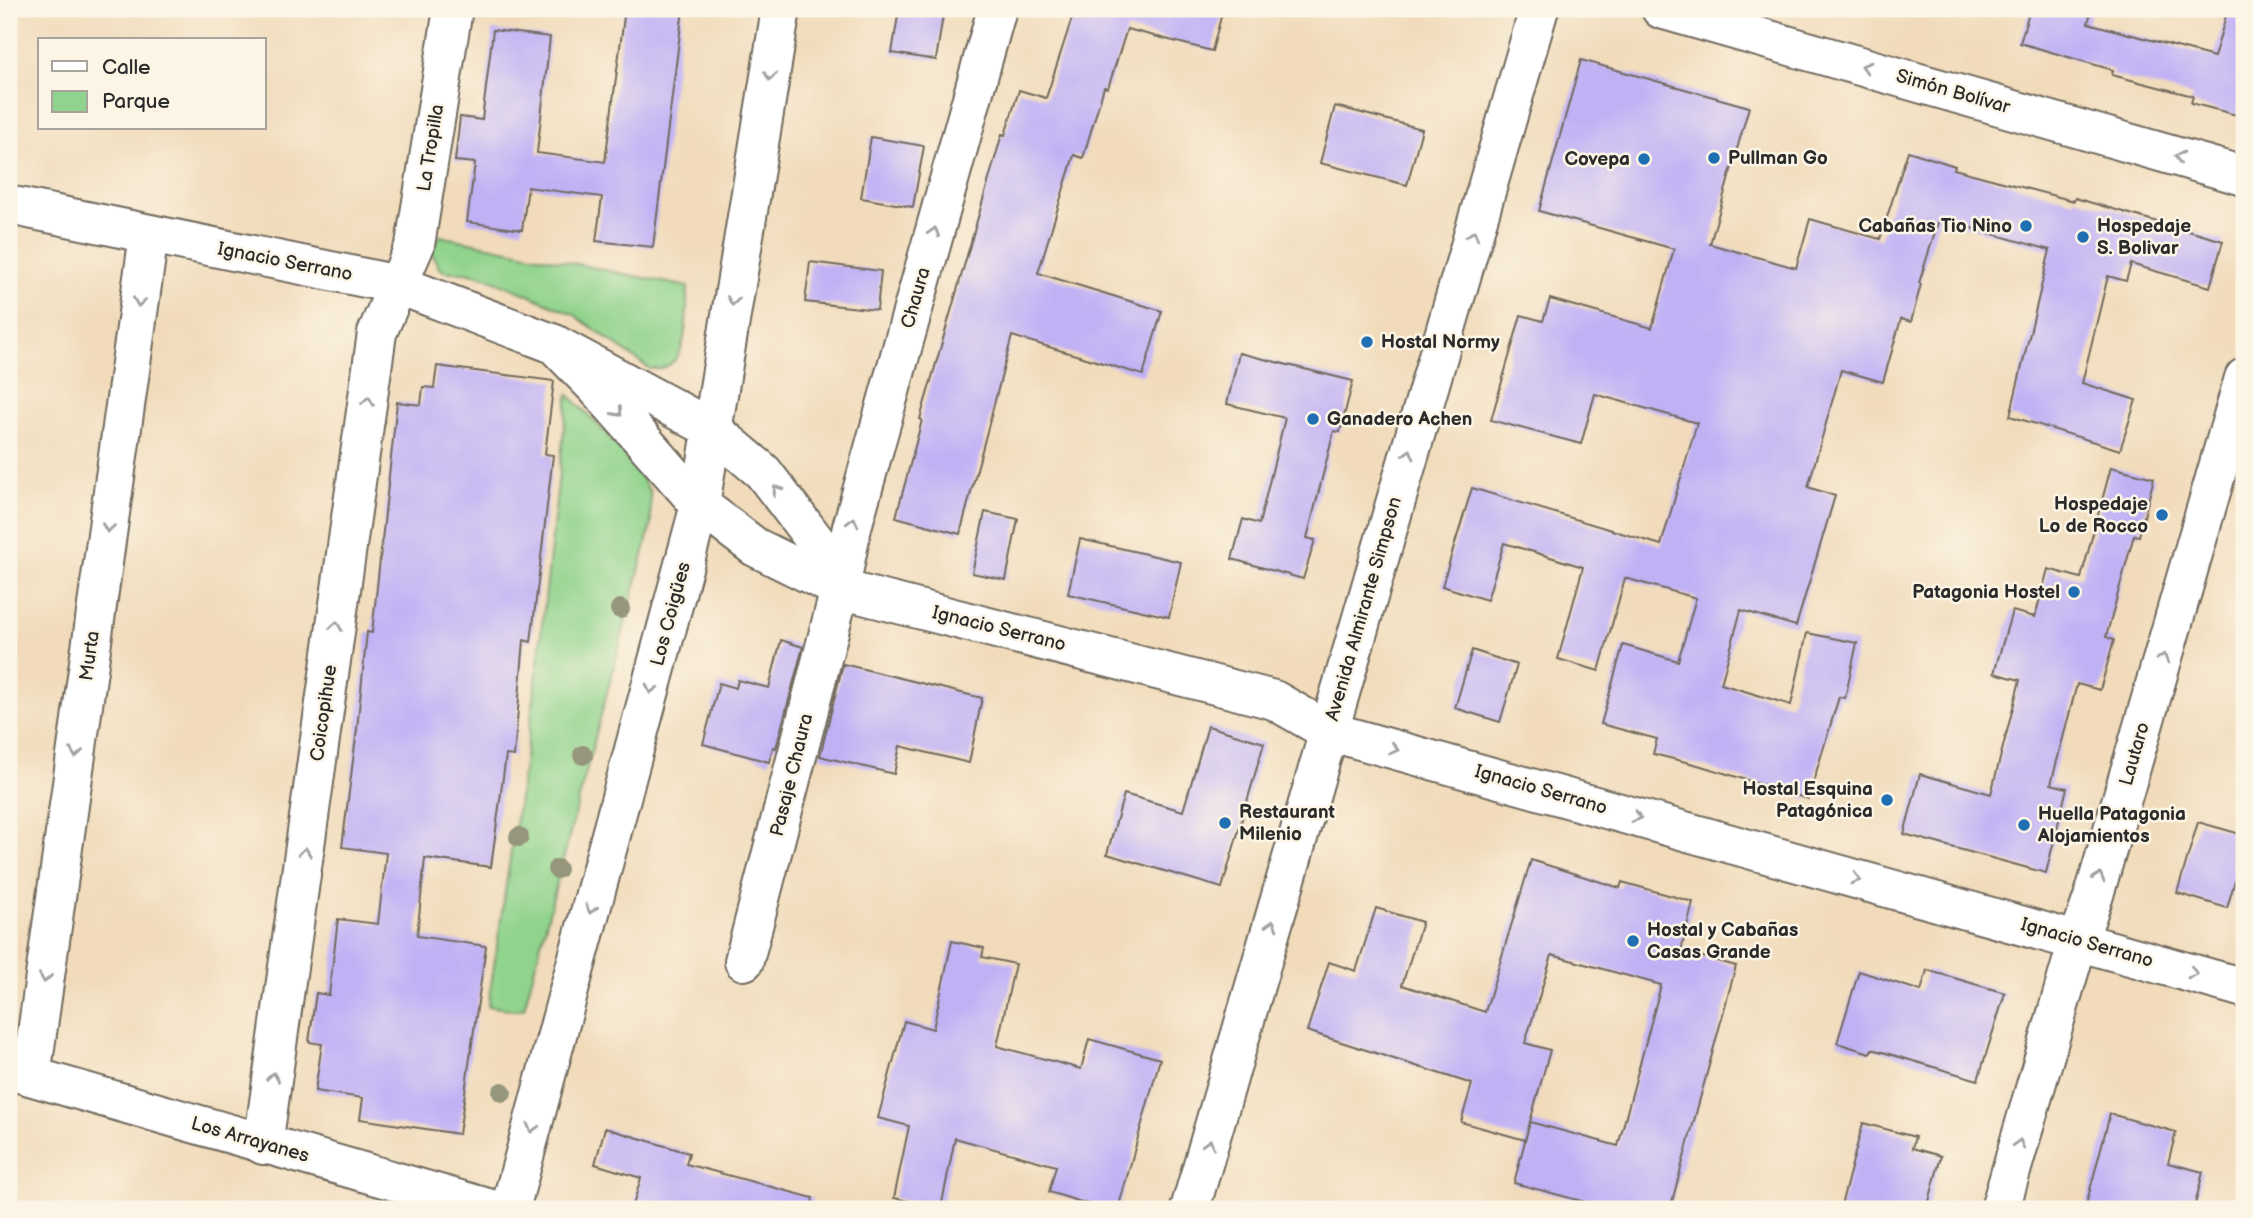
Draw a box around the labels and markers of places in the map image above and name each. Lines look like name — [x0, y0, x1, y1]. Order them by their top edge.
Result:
place label: Pullman Go — [1728, 147, 1828, 170]
place label: Covepa — [1565, 148, 1630, 171]
marker: Pullman Go — [1706, 150, 1722, 166]
marker: Covepa — [1636, 151, 1652, 167]
place label: Cabañas Tio Nino — [1858, 215, 2012, 238]
place label: Hospedaje S. Bolivar — [2097, 215, 2191, 260]
marker: Cabañas Tio Nino — [2018, 218, 2034, 234]
marker: Hospedaje S. Bolivar — [2075, 229, 2091, 245]
place label: Hostal Normy — [1381, 331, 1500, 354]
marker: Hostal Normy — [1359, 334, 1375, 350]
place label: Ganadero Achen — [1327, 408, 1472, 431]
marker: Ganadero Achen — [1305, 411, 1321, 427]
place label: Hospedaje Lo de Rocco — [2039, 493, 2148, 538]
marker: Hospedaje Lo de Rocco — [2154, 507, 2170, 523]
place label: Patagonia Hostel — [1912, 581, 2060, 604]
marker: Patagonia Hostel — [2066, 584, 2082, 600]
place label: Hostal Esquina Patagónica — [1742, 778, 1873, 823]
marker: Hostal Esquina Patagónica — [1879, 792, 1895, 808]
place label: Restaurant Milenio — [1239, 801, 1336, 846]
place label: Huella Patagonia Alojamientos — [2037, 803, 2186, 848]
marker: Restaurant Milenio — [1217, 815, 1233, 831]
marker: Huella Patagonia Alojamientos — [2016, 817, 2032, 833]
place label: Hostal y Cabañas Casas Grande — [1647, 919, 1798, 964]
marker: Hostal y Cabañas Casas Grande — [1625, 933, 1641, 949]

